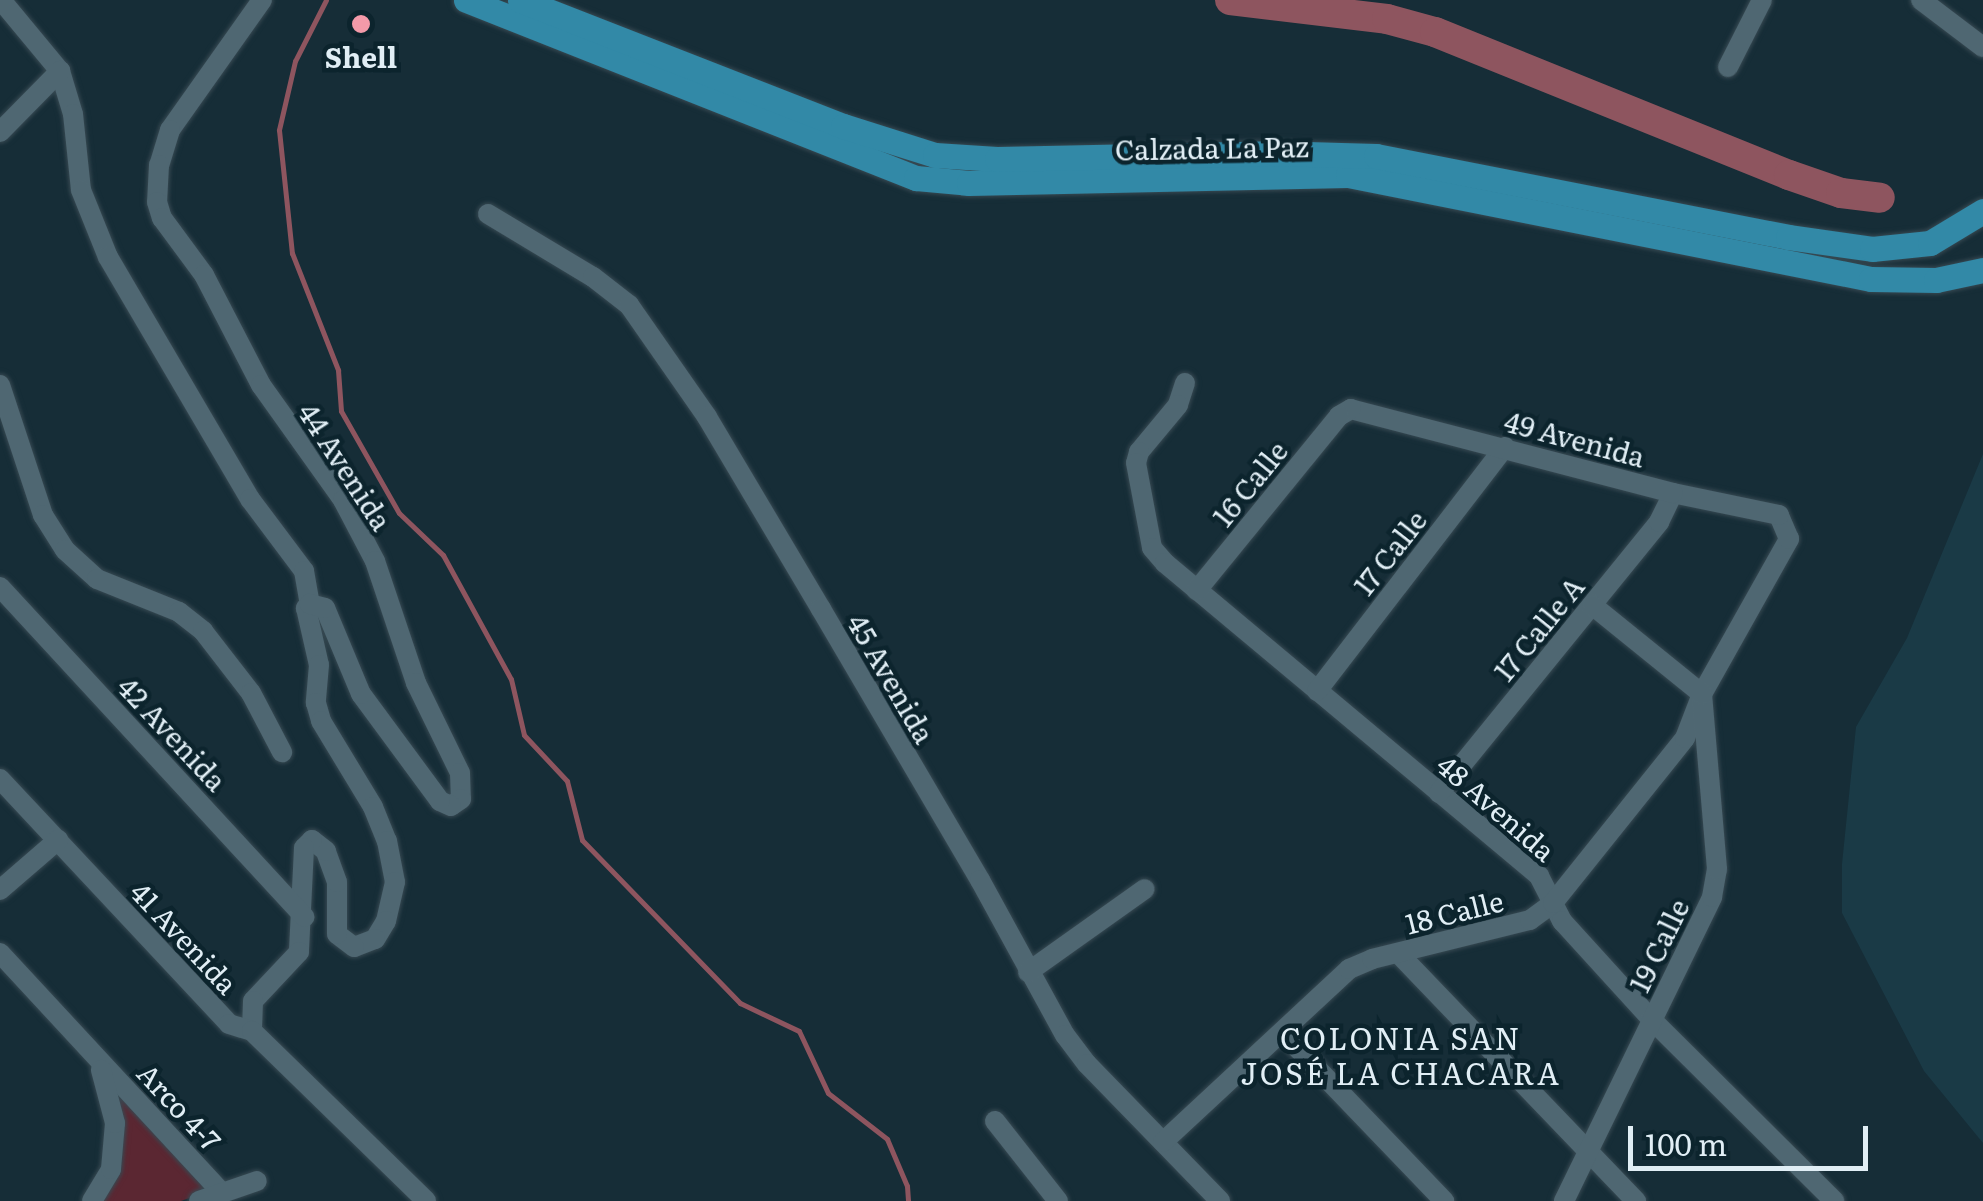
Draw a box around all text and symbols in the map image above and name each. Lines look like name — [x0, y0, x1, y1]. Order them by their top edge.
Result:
marker: Shell — [350, 13, 372, 35]
place label: Shell — [325, 39, 397, 73]
street label: Calzada La Paz — [1115, 129, 1309, 165]
street label: 44 Avenida — [292, 396, 400, 536]
street label: 49 Avenida — [1501, 403, 1649, 473]
street label: 16 Calle — [1205, 434, 1293, 532]
street label: 17 Calle — [1346, 503, 1432, 601]
street label: 17 Calle A — [1486, 569, 1590, 687]
street label: 45 Avenida — [842, 607, 942, 749]
street label: 42 Avenida — [112, 669, 234, 797]
street label: 48 Avenida — [1431, 747, 1563, 867]
street label: 41 Avenida — [125, 874, 245, 1000]
street label: 18 Calle — [1402, 883, 1506, 939]
street label: 19 Calle — [1621, 893, 1695, 997]
district label: COLONIA SAN JOSÉ LA CHACARA — [1240, 1019, 1562, 1090]
street label: Arco 4-7 — [131, 1056, 229, 1156]
scale bar — [1633, 1106, 1873, 1168]
text: 100 m — [1645, 1121, 1727, 1165]

